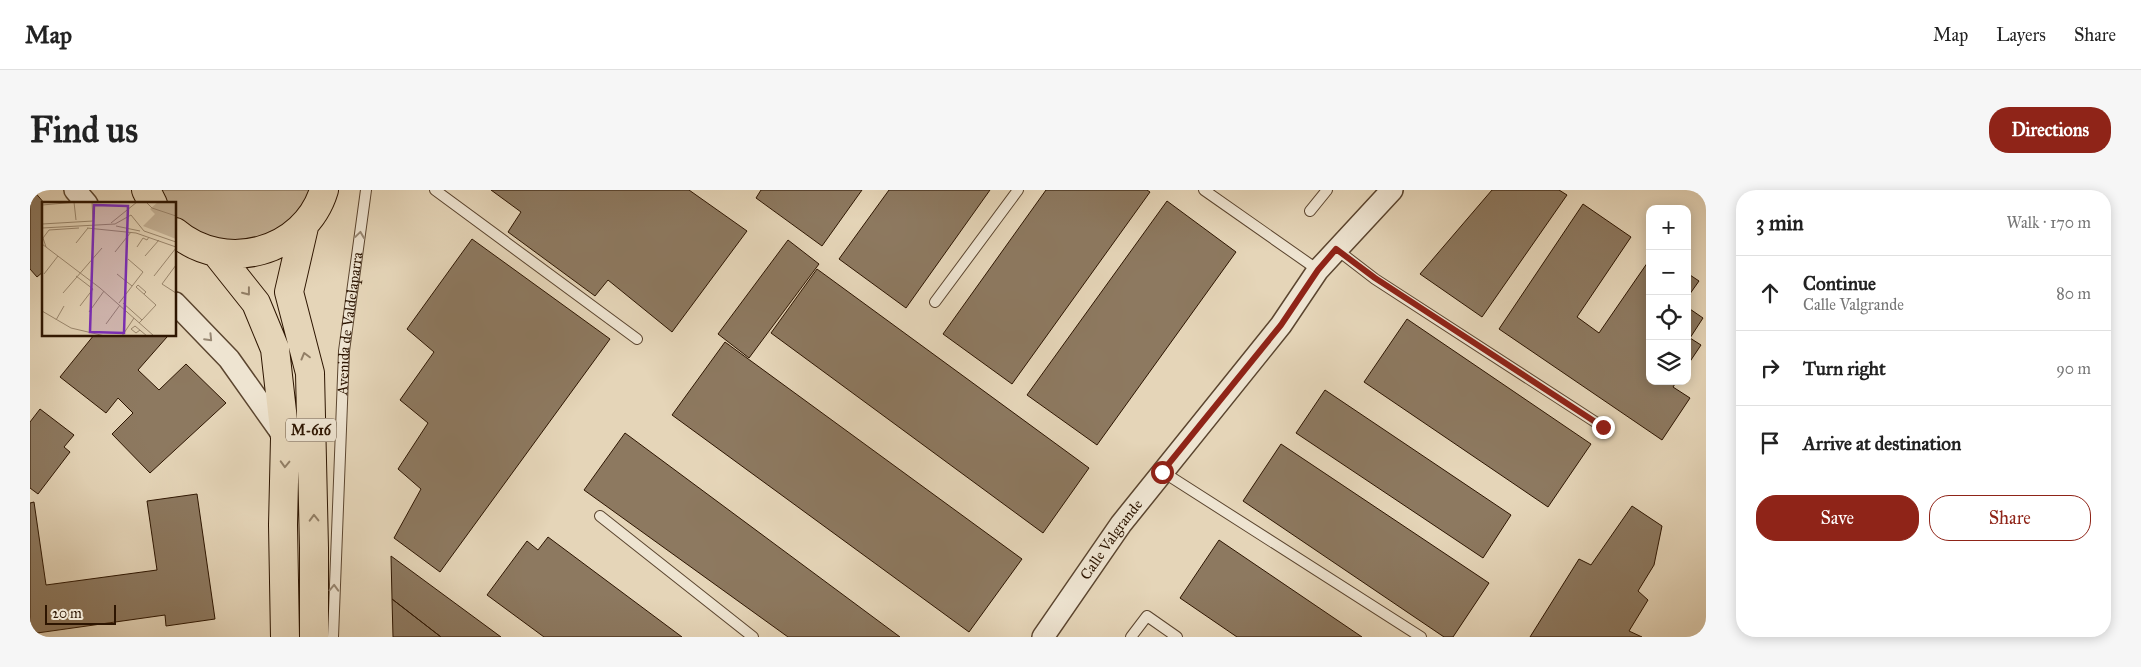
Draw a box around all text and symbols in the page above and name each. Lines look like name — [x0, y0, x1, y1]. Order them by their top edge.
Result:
text: Map — [25, 20, 72, 50]
text: Map — [1933, 24, 1968, 46]
text: Layers — [1996, 24, 2046, 46]
text: Share — [2074, 24, 2116, 46]
button: Directions — [1989, 107, 2111, 153]
text: Find us — [30, 109, 138, 152]
inset map — [42, 202, 176, 336]
map controls — [1646, 205, 1691, 385]
button: + — [1646, 205, 1691, 250]
text: 3 min — [1756, 210, 1804, 236]
text: Walk · 170 m — [2007, 213, 2091, 232]
one-way arrow — [354, 230, 364, 239]
street label: Avenida de Valdelaparra — [333, 250, 367, 397]
button: − — [1646, 250, 1691, 295]
text: Continue — [1803, 272, 1876, 295]
icon: ahead — [1756, 279, 1784, 307]
text: 80 m — [2056, 284, 2091, 303]
one-way arrow — [241, 286, 250, 296]
button: locate — [1646, 295, 1691, 340]
text: Calle Valgrande — [1803, 295, 1904, 314]
one-way arrow — [203, 332, 212, 341]
button: layers — [1646, 340, 1691, 385]
one-way arrow — [301, 353, 311, 361]
icon: right — [1756, 354, 1784, 382]
text: Turn right — [1803, 357, 1886, 380]
text: 90 m — [2056, 359, 2091, 378]
route end — [1592, 416, 1615, 439]
road number: M-616 — [286, 418, 336, 442]
icon: arrive — [1756, 429, 1784, 457]
text: Arrive at destination — [1803, 432, 1961, 455]
one-way arrow — [279, 461, 290, 469]
route start — [1151, 461, 1174, 484]
button: Save — [1756, 495, 1919, 541]
button: Share — [1929, 495, 2091, 541]
street label: Calle Valgrande — [1076, 496, 1146, 583]
one-way arrow — [308, 514, 319, 522]
one-way arrow — [329, 584, 339, 592]
scale bar — [45, 602, 116, 625]
text: 20 m — [52, 605, 82, 622]

